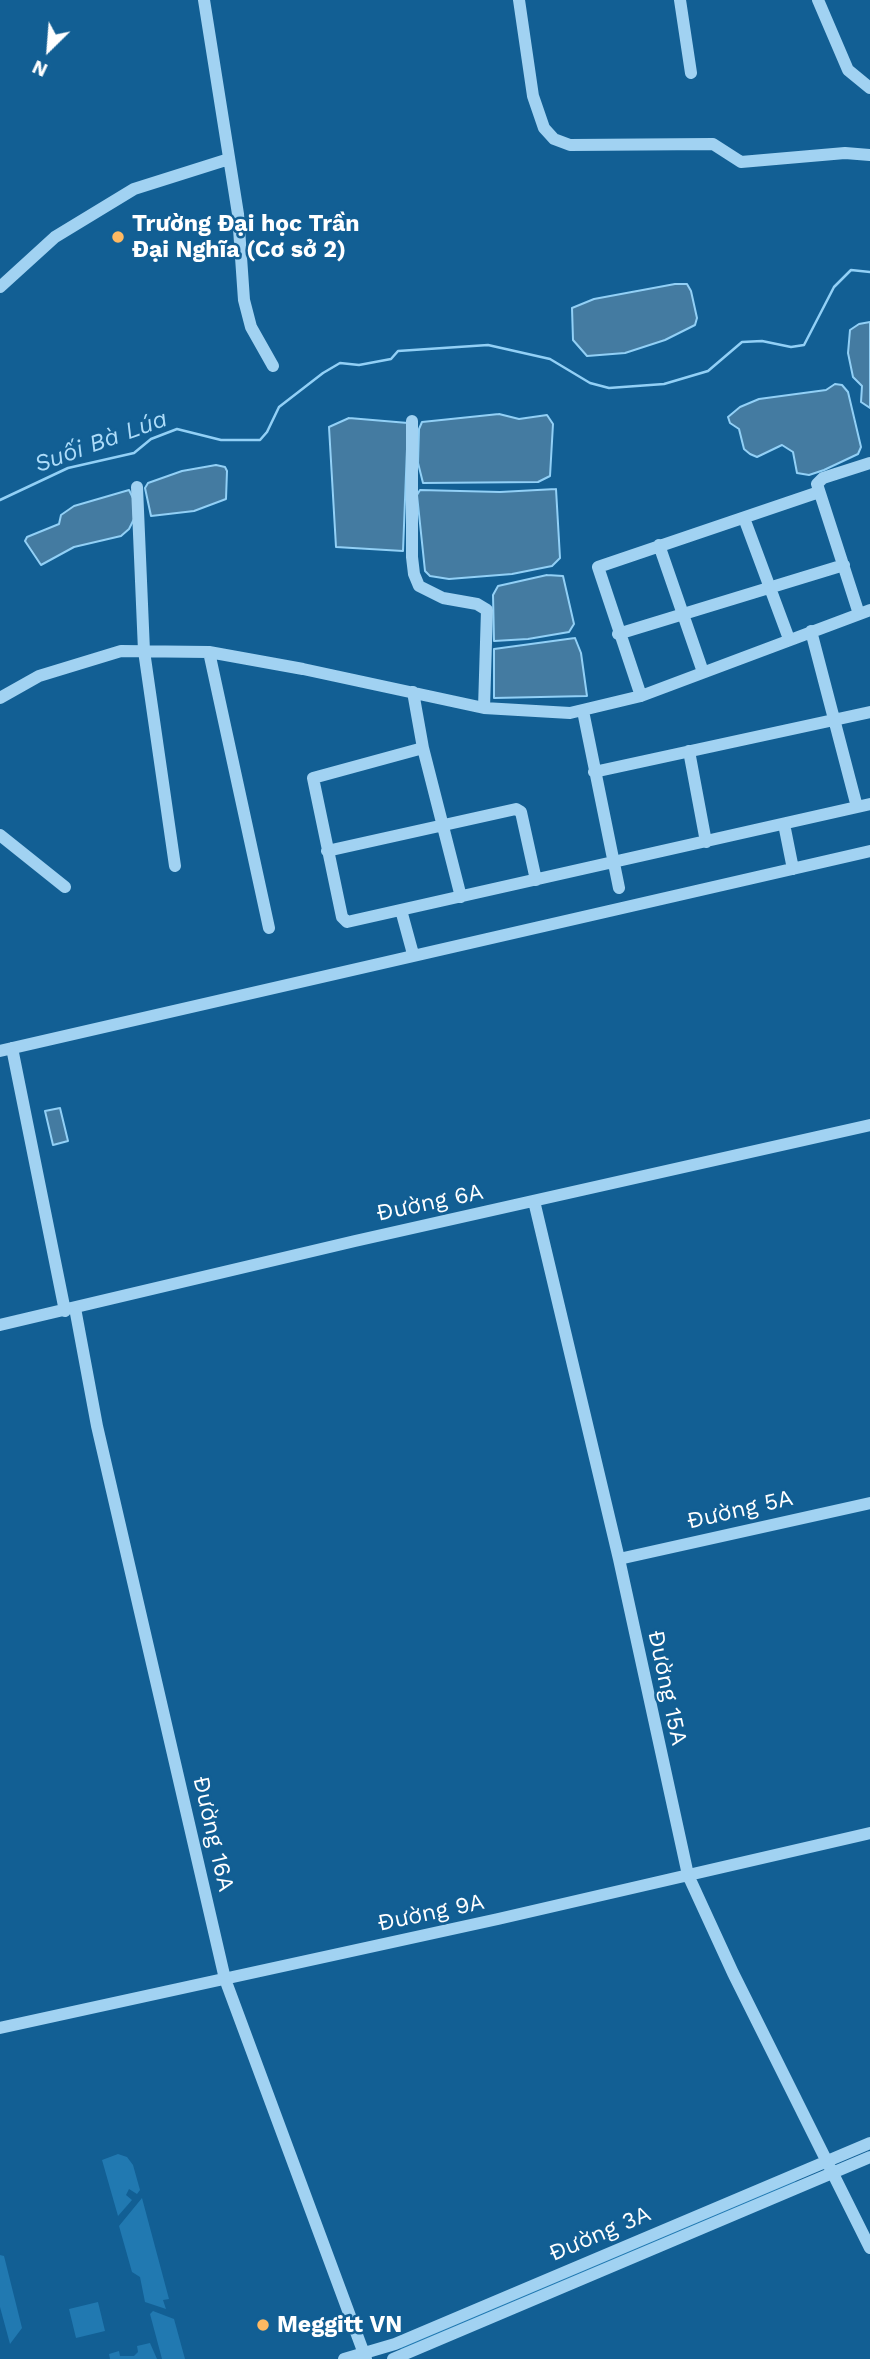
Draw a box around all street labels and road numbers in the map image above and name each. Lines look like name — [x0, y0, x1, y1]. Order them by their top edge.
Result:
street label: Đường 6A — [374, 1178, 486, 1228]
street label: Đường 5A — [684, 1484, 796, 1536]
street label: Đường 15A — [641, 1628, 693, 1748]
street label: Đường 16A — [186, 1774, 240, 1894]
street label: Đường 9A — [375, 1888, 487, 1938]
street label: Đường 3A — [545, 2200, 655, 2268]

